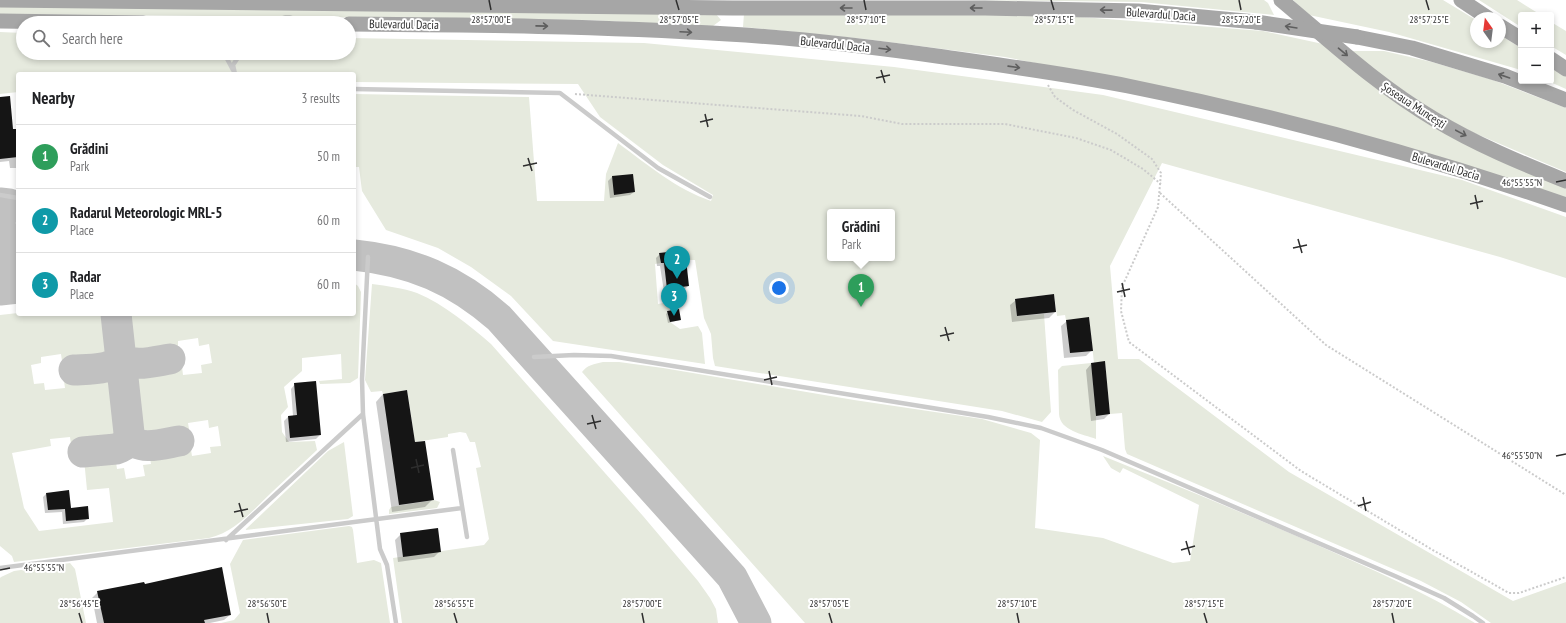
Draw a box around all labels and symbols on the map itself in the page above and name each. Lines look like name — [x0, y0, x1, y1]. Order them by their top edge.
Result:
one-way arrow — [840, 4, 853, 12]
one-way arrow — [970, 4, 983, 12]
street label: Bulevardul Dacia — [1126, 4, 1196, 24]
one-way arrow — [1100, 6, 1113, 14]
north arrow — [1470, 12, 1506, 48]
text: 28°57'00"E — [471, 13, 511, 26]
text: 28°57'05"E — [659, 13, 699, 26]
text: 28°57'10"E — [846, 13, 886, 26]
text: 28°57'15"E — [1034, 13, 1074, 26]
text: 28°57'20"E — [1221, 13, 1261, 26]
text: 28°57'25"E — [1409, 13, 1449, 26]
street label: Bulevardul Dacia — [369, 16, 439, 32]
one-way arrow — [535, 22, 548, 30]
one-way arrow — [1285, 23, 1298, 31]
one-way arrow — [679, 28, 692, 35]
street label: Bulevardul Dacia — [800, 33, 871, 55]
one-way arrow — [878, 45, 891, 53]
one-way arrow — [1337, 47, 1348, 56]
one-way arrow — [1007, 63, 1020, 71]
one-way arrow — [1497, 72, 1510, 79]
street label: Șoseaua Muncești — [1379, 79, 1449, 131]
one-way arrow — [1455, 130, 1467, 137]
street label: Bulevardul Dacia — [1410, 149, 1482, 183]
text: 46°55'55"N — [1502, 176, 1542, 189]
pin: 2 — [664, 246, 690, 279]
pin: 1 — [848, 274, 874, 307]
your location — [769, 278, 789, 298]
pin: 3 — [661, 283, 687, 316]
text: 46°55'50"N — [1502, 449, 1542, 462]
text: 46°55'55"N — [24, 561, 64, 574]
text: 28°56'45"E — [59, 597, 99, 610]
text: 28°56'50"E — [247, 597, 287, 610]
text: 28°56'55"E — [434, 597, 474, 610]
text: 28°57'00"E — [622, 597, 662, 610]
text: 28°57'05"E — [809, 597, 849, 610]
text: 28°57'10"E — [997, 597, 1037, 610]
text: 28°57'15"E — [1184, 597, 1224, 610]
text: 28°57'20"E — [1372, 597, 1412, 610]

